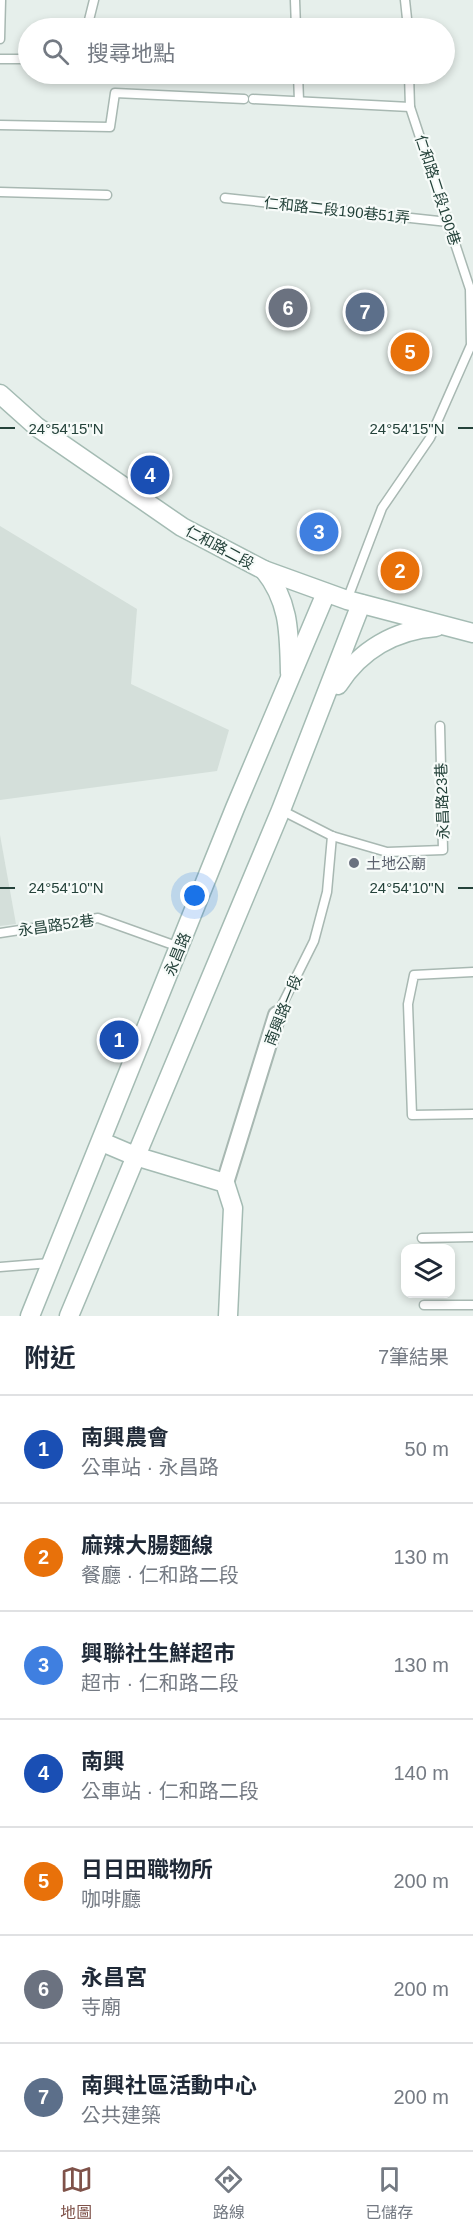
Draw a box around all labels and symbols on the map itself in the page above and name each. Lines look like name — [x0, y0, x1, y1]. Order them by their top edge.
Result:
street label: 仁和路二段190巷 — [412, 133, 464, 247]
street label: 仁和路二段190巷51弄 — [263, 194, 411, 226]
pin: 6 — [268, 286, 308, 330]
pin: 7 — [346, 290, 385, 334]
pin: 5 — [390, 330, 430, 374]
text: 24°54'15"N — [28, 420, 104, 437]
text: 24°54'15"N — [369, 420, 445, 437]
pin: 4 — [130, 452, 170, 498]
pin: 3 — [300, 510, 338, 554]
street label: 仁和路二段 — [183, 522, 257, 572]
pin: 2 — [380, 548, 420, 594]
street label: 永昌路23巷 — [432, 762, 452, 840]
place label: 土地公廟 — [366, 855, 426, 872]
marker: 土地公廟 — [347, 856, 361, 870]
text: 24°54'10"N — [28, 879, 104, 896]
text: 24°54'10"N — [369, 879, 445, 896]
your location — [180, 881, 209, 910]
street label: 永昌路52巷 — [17, 911, 95, 939]
street label: 永昌路 — [161, 930, 193, 978]
street label: 南興路一段 — [261, 972, 305, 1048]
pin: 1 — [100, 1018, 138, 1062]

